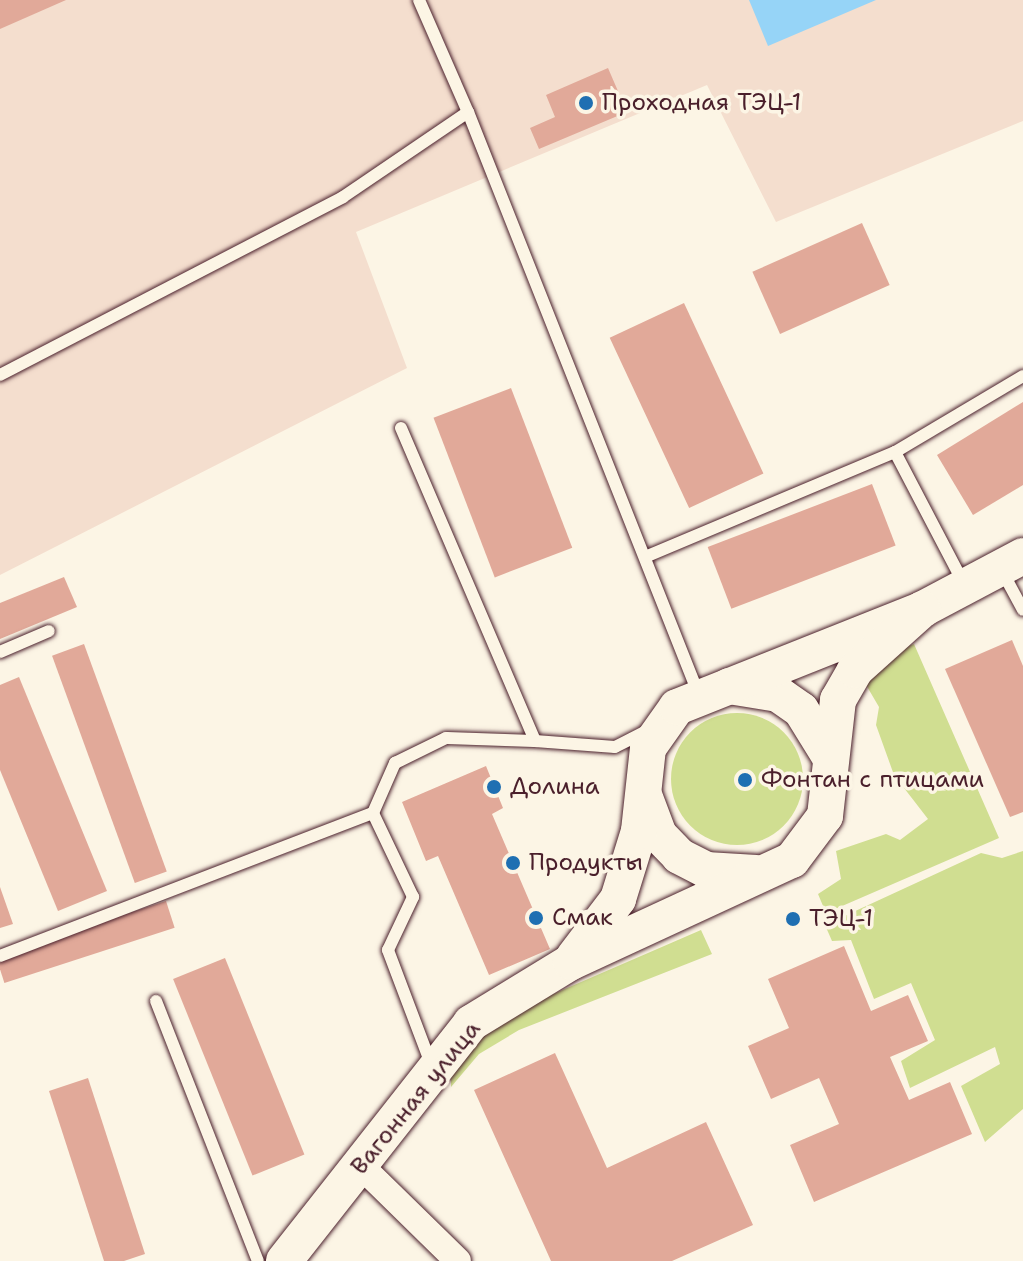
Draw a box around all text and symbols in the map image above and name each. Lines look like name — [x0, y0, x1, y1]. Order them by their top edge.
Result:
place label: Проходная ТЭЦ-1 — [602, 89, 801, 117]
marker: Проходная ТЭЦ-1 — [577, 94, 595, 112]
place label: Фонтан с птицами — [761, 766, 984, 794]
marker: Фонтан с птицами — [736, 771, 754, 789]
place label: Долина — [510, 773, 600, 801]
marker: Долина — [485, 778, 503, 796]
place label: Продукты — [529, 849, 643, 877]
marker: Продукты — [504, 854, 522, 872]
place label: Смак — [552, 904, 613, 932]
place label: ТЭЦ-1 — [809, 905, 873, 933]
marker: Смак — [527, 909, 545, 927]
marker: ТЭЦ-1 — [784, 910, 802, 928]
street label: Вагонная улица — [345, 1015, 487, 1181]

